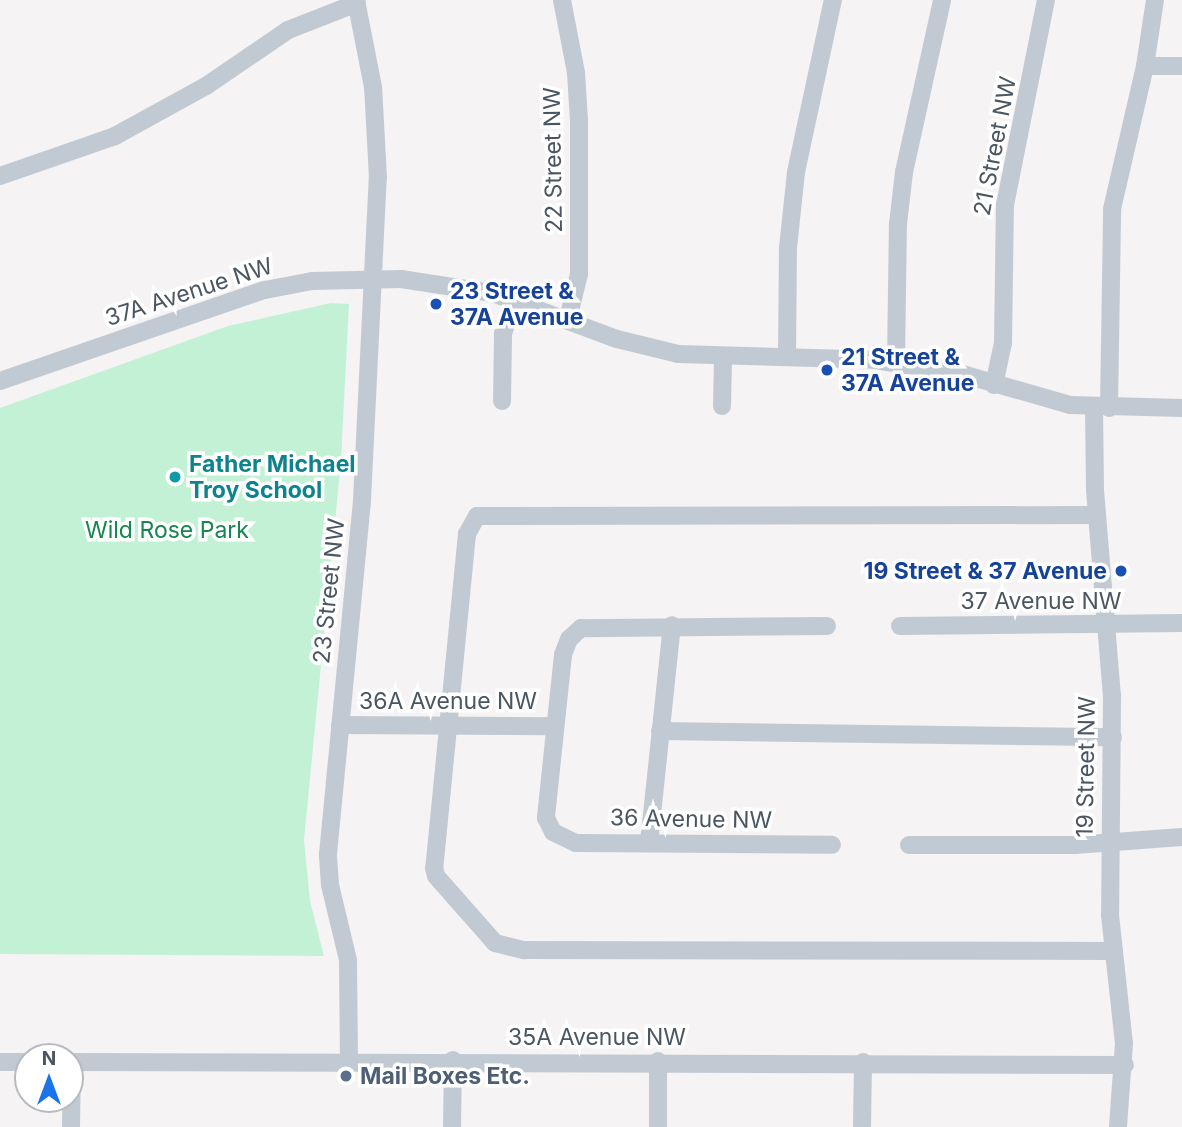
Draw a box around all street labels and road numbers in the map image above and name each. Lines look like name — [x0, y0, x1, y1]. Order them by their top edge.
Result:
street label: 21 Street NW — [968, 74, 1022, 218]
street label: 22 Street NW — [538, 87, 568, 233]
street label: 37A Avenue NW — [102, 252, 276, 332]
street label: 23 Street NW — [308, 517, 350, 665]
street label: 37 Avenue NW — [961, 587, 1121, 615]
street label: 36A Avenue NW — [359, 687, 537, 715]
street label: 19 Street NW — [1071, 696, 1101, 838]
street label: 36 Avenue NW — [610, 804, 772, 834]
street label: 35A Avenue NW — [508, 1023, 686, 1051]

